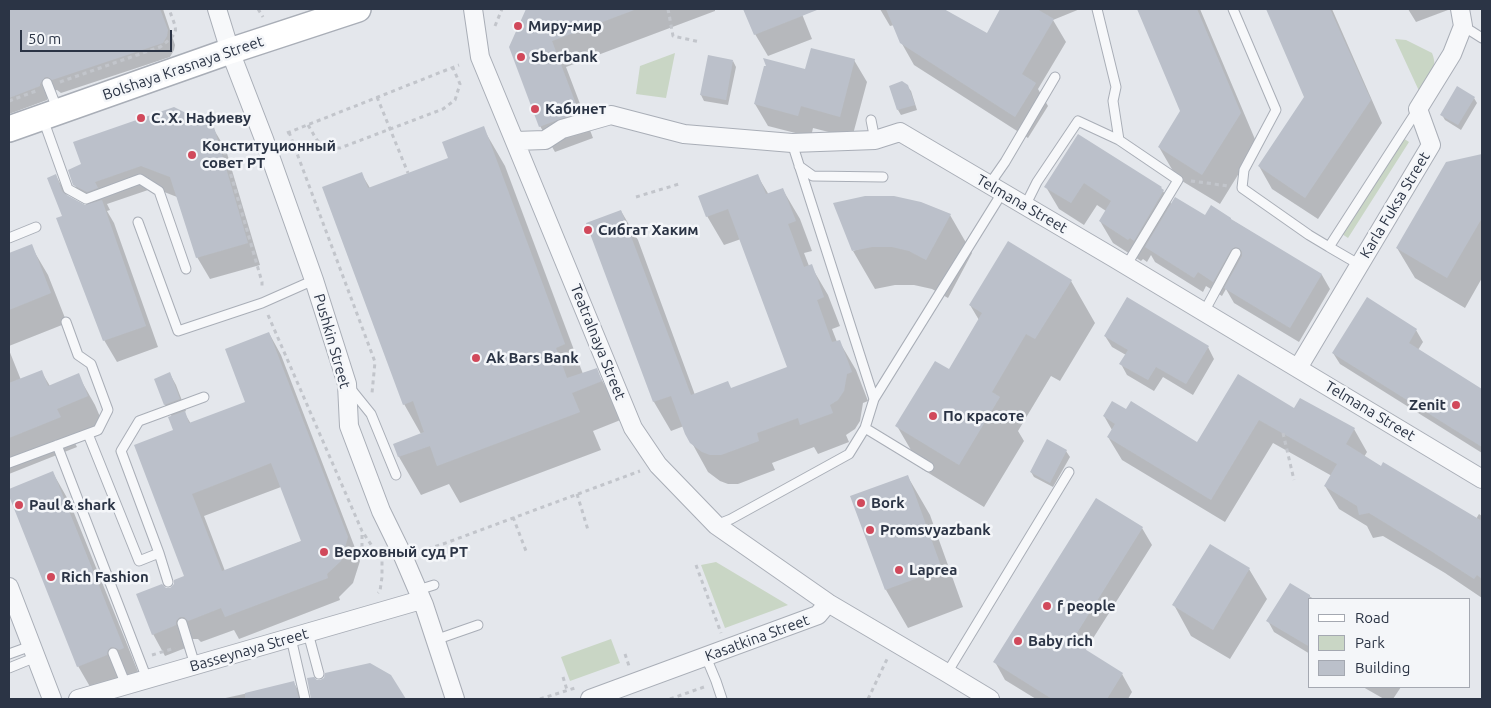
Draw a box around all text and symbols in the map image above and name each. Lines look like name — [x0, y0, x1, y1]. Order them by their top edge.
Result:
place label: Миру-мир — [528, 17, 602, 35]
scale bar — [22, 20, 175, 52]
marker: Миру-мир — [512, 20, 524, 32]
text: 50 m — [28, 30, 61, 47]
street label: Bolshaya Krasnaya Street — [100, 32, 266, 104]
place label: Sberbank — [531, 48, 598, 66]
marker: Sberbank — [515, 51, 527, 63]
place label: Кабинет — [545, 100, 606, 118]
marker: Кабинет — [529, 103, 541, 115]
place label: С. Х. Нафиеву — [151, 109, 251, 127]
marker: С. Х. Нафиеву — [135, 112, 147, 124]
place label: Конституционный совет РТ — [202, 137, 336, 172]
marker: Конституционный совет РТ — [186, 149, 198, 161]
street label: Karla Fuksa Street — [1356, 149, 1434, 261]
street label: Telmana Street — [973, 171, 1071, 237]
place label: Сибгат Хаким — [598, 221, 699, 239]
marker: Сибгат Хаким — [582, 224, 594, 236]
street label: Teatralnaya Street — [567, 281, 629, 403]
street label: Pushkin Street — [310, 292, 354, 390]
place label: Ak Bars Bank — [486, 349, 579, 367]
marker: Ak Bars Bank — [470, 352, 482, 364]
street label: Telmana Street — [1322, 377, 1418, 445]
place label: Zenit — [1409, 396, 1446, 414]
marker: Zenit — [1450, 399, 1462, 411]
place label: По красоте — [943, 407, 1024, 425]
marker: По красоте — [927, 410, 939, 422]
place label: Bork — [871, 494, 905, 512]
place label: Paul & shark — [29, 496, 116, 514]
marker: Bork — [855, 497, 867, 509]
marker: Paul & shark — [13, 499, 25, 511]
place label: Promsvyazbank — [880, 521, 991, 539]
marker: Promsvyazbank — [864, 524, 876, 536]
place label: Верховный суд РТ — [334, 543, 468, 561]
marker: Верховный суд РТ — [318, 546, 330, 558]
place label: Laprea — [909, 561, 957, 579]
marker: Laprea — [893, 564, 905, 576]
place label: Rich Fashion — [61, 568, 149, 586]
marker: Rich Fashion — [45, 571, 57, 583]
place label: f people — [1057, 597, 1116, 615]
legend — [1308, 598, 1471, 688]
marker: f people — [1041, 600, 1053, 612]
text: Road — [1355, 609, 1390, 626]
street label: Kasatkina Street — [702, 611, 812, 665]
street label: Basseynaya Street — [188, 624, 310, 676]
place label: Baby rich — [1028, 632, 1093, 650]
text: Park — [1355, 634, 1385, 651]
marker: Baby rich — [1012, 635, 1024, 647]
text: Building — [1355, 659, 1410, 676]

